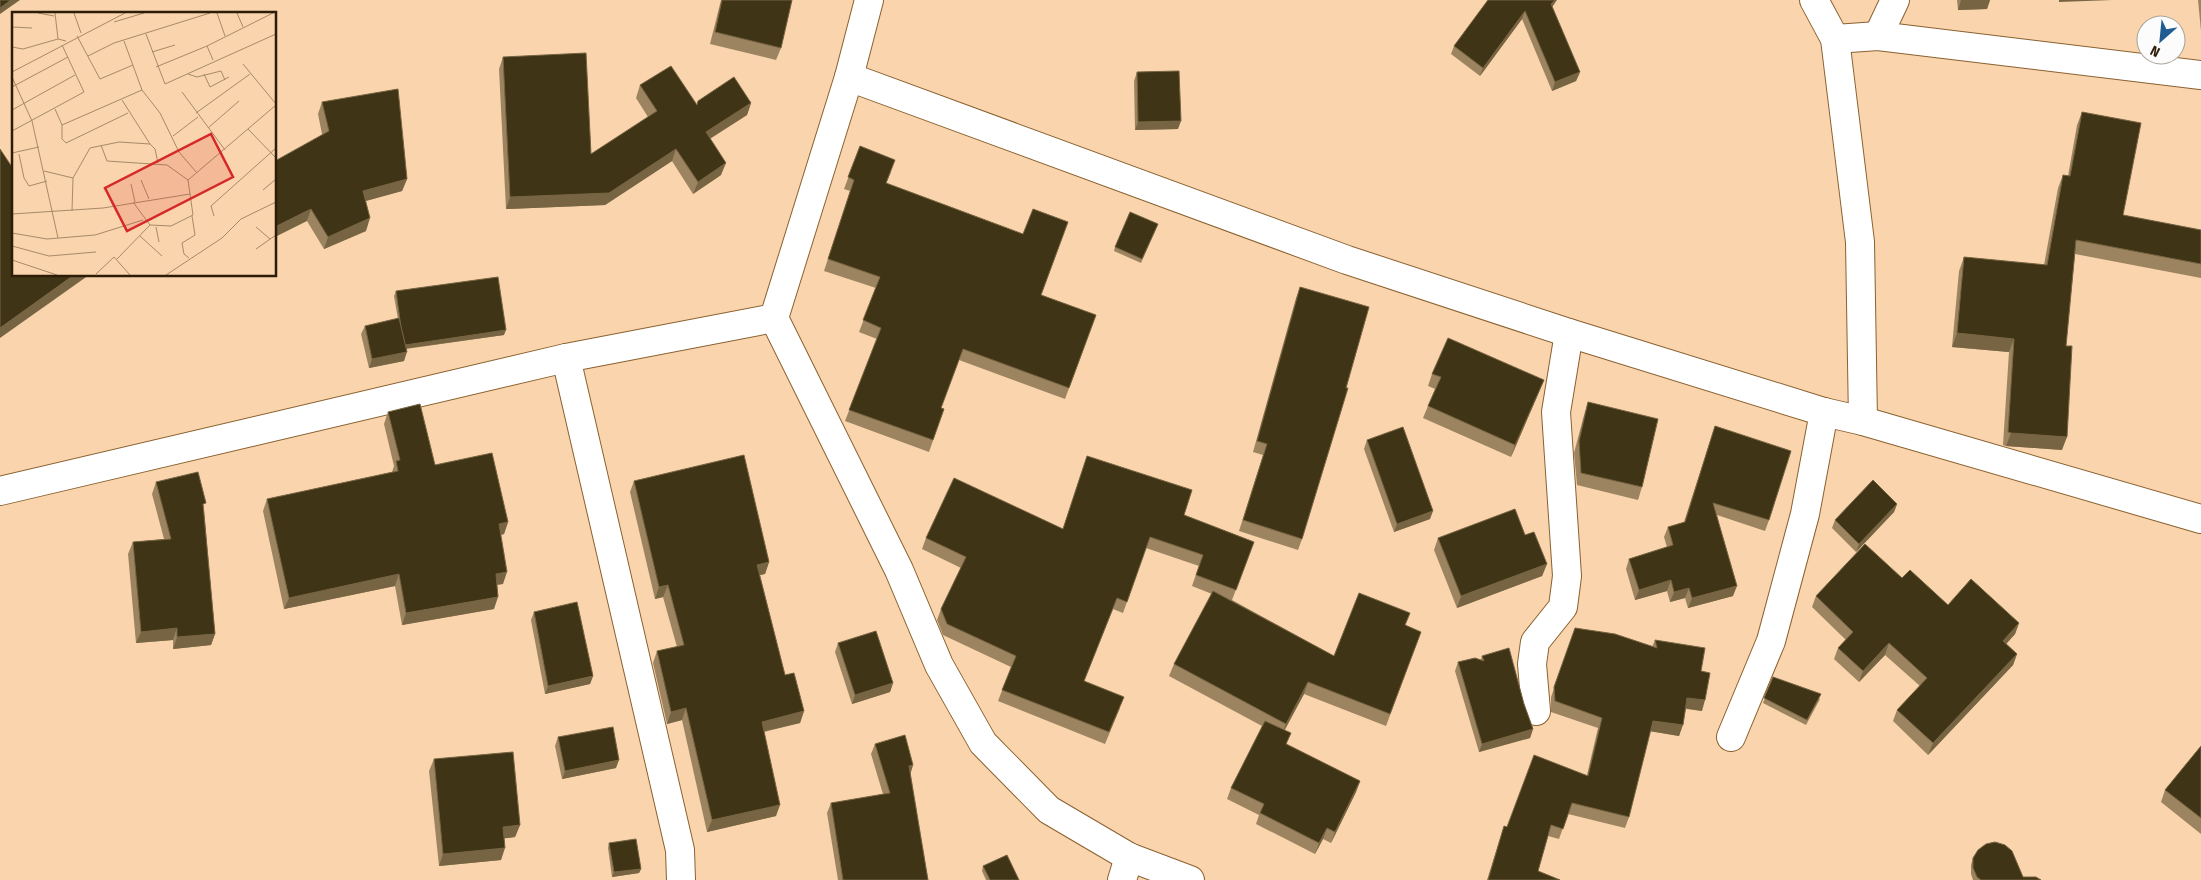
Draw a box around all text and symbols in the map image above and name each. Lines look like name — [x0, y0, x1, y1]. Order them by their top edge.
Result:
inset map — [12, 12, 276, 276]
north arrow — [2136, 15, 2186, 65]
text: N — [2148, 42, 2163, 61]

